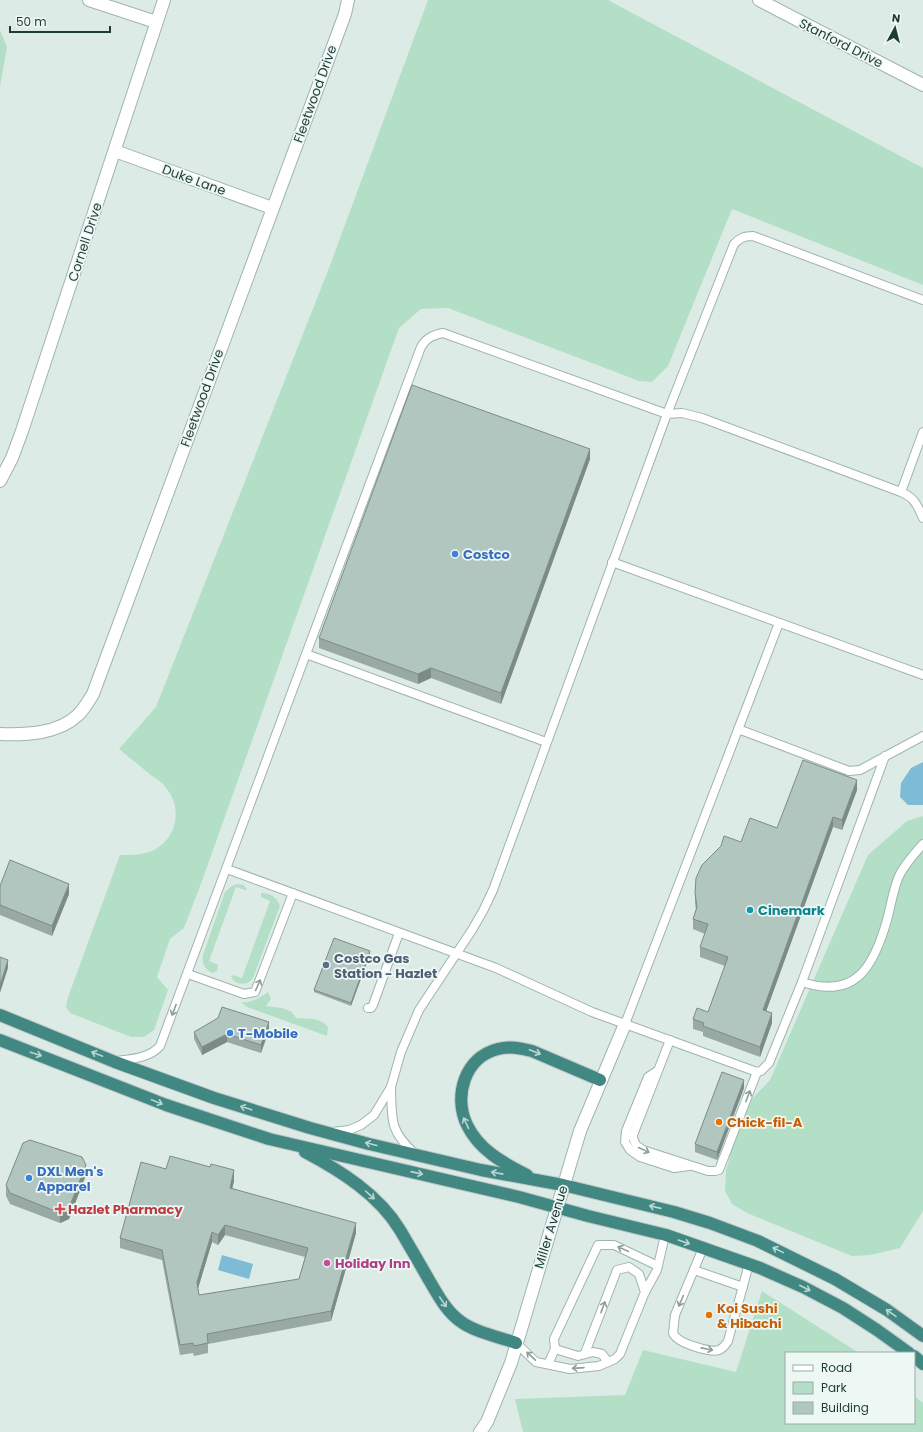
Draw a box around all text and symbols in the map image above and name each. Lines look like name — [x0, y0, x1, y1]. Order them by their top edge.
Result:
scale bar — [10, 8, 110, 34]
north arrow — [875, 8, 915, 48]
text: N — [891, 10, 901, 27]
text: 50 m — [16, 13, 47, 30]
street label: Stanford Drive — [796, 14, 886, 72]
street label: Fleetwood Drive — [288, 42, 342, 146]
street label: Duke Lane — [159, 160, 229, 200]
street label: Cornell Drive — [63, 200, 107, 284]
street label: Fleetwood Drive — [175, 346, 229, 450]
place label: Costco — [463, 545, 510, 564]
marker: Costco — [450, 549, 460, 559]
place label: Cinemark — [758, 901, 825, 920]
marker: Cinemark — [745, 905, 755, 915]
place label: Costco Gas Station - Hazlet — [334, 949, 437, 983]
marker: Costco Gas Station - Hazlet — [321, 960, 331, 970]
one-way arrow — [255, 979, 262, 991]
one-way arrow — [169, 1004, 177, 1016]
place label: T-Mobile — [238, 1024, 298, 1043]
marker: T-Mobile — [225, 1028, 235, 1038]
one-way arrow — [528, 1049, 540, 1057]
one-way arrow — [30, 1050, 42, 1058]
one-way arrow — [92, 1050, 104, 1058]
one-way arrow — [745, 1090, 753, 1102]
one-way arrow — [151, 1098, 163, 1106]
one-way arrow — [240, 1104, 253, 1111]
place label: Chick-fil-A — [727, 1113, 803, 1132]
one-way arrow — [462, 1117, 469, 1129]
marker: Chick-fil-A — [714, 1117, 724, 1127]
one-way arrow — [365, 1140, 378, 1147]
one-way arrow — [638, 1147, 650, 1154]
place label: DXL Men's Apparel — [37, 1162, 104, 1196]
one-way arrow — [491, 1169, 504, 1177]
one-way arrow — [410, 1170, 423, 1178]
marker: DXL Men's Apparel — [24, 1173, 34, 1183]
street label: Miller Avenue — [529, 1183, 573, 1271]
one-way arrow — [365, 1190, 375, 1200]
place label: Hazlet Pharmacy — [68, 1200, 183, 1219]
one-way arrow — [649, 1203, 662, 1210]
marker: Hazlet Pharmacy — [55, 1204, 65, 1214]
one-way arrow — [678, 1238, 690, 1246]
one-way arrow — [617, 1245, 629, 1252]
one-way arrow — [772, 1246, 784, 1253]
place label: Holiday Inn — [335, 1254, 411, 1273]
marker: Holiday Inn — [322, 1258, 332, 1268]
one-way arrow — [799, 1285, 811, 1292]
one-way arrow — [676, 1295, 684, 1307]
one-way arrow — [439, 1296, 447, 1308]
place label: Koi Sushi & Hibachi — [717, 1299, 782, 1333]
one-way arrow — [600, 1301, 607, 1314]
one-way arrow — [886, 1309, 897, 1317]
marker: Koi Sushi & Hibachi — [704, 1310, 714, 1320]
one-way arrow — [700, 1345, 713, 1353]
one-way arrow — [525, 1352, 536, 1361]
legend — [785, 1352, 915, 1424]
text: Road — [821, 1359, 852, 1376]
one-way arrow — [572, 1365, 585, 1372]
text: Park — [821, 1379, 848, 1396]
text: Building — [821, 1399, 869, 1416]

